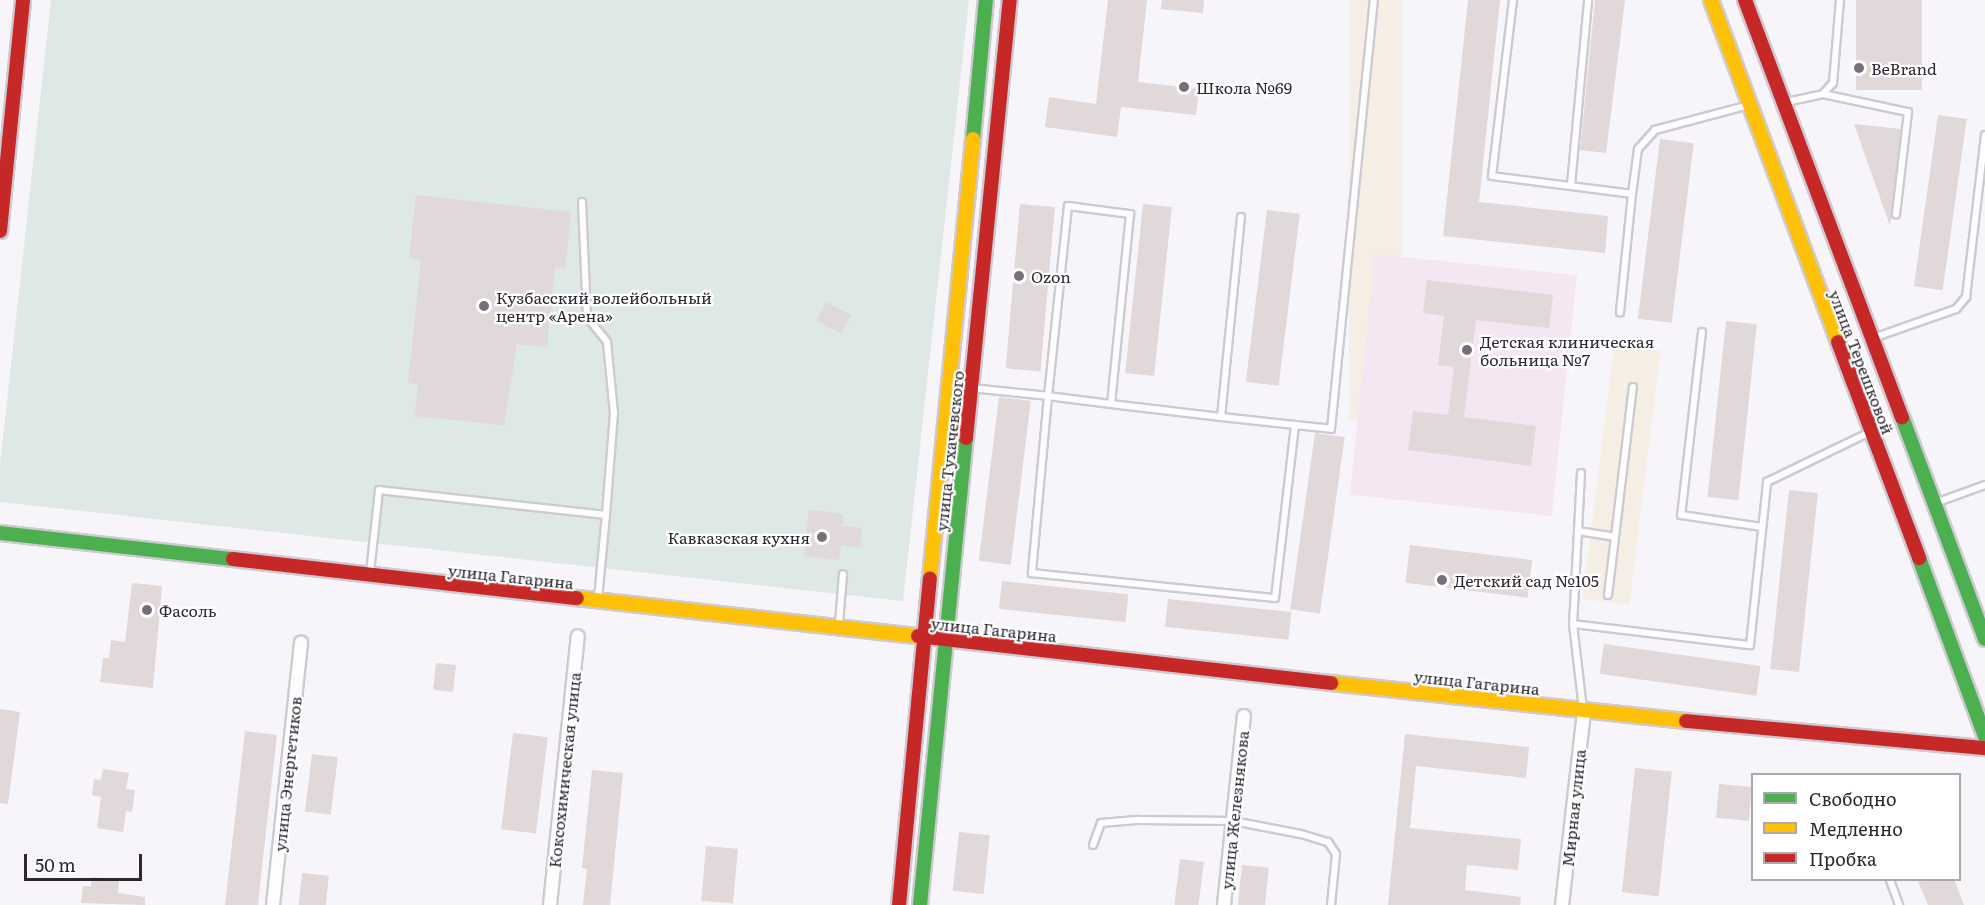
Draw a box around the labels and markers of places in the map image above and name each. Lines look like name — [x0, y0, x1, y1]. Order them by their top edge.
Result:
place label: BeBrand — [1871, 58, 1937, 78]
marker: BeBrand — [1852, 61, 1866, 75]
place label: Школа №69 — [1196, 77, 1292, 97]
marker: Школа №69 — [1177, 80, 1191, 94]
place label: Ozon — [1031, 266, 1071, 286]
marker: Ozon — [1012, 269, 1026, 283]
place label: Кузбасский волейбольный центр «Арена» — [496, 287, 712, 325]
marker: Кузбасский волейбольный центр «Арена» — [477, 299, 491, 313]
place label: Детская клиническая больница №7 — [1480, 331, 1654, 369]
marker: Детская клиническая больница №7 — [1458, 341, 1476, 359]
place label: Кавказская кухня — [667, 527, 810, 547]
marker: Кавказская кухня — [815, 530, 829, 544]
place label: Детский сад №105 — [1454, 570, 1599, 590]
marker: Детский сад №105 — [1435, 573, 1449, 587]
place label: Фасоль — [159, 600, 217, 620]
marker: Фасоль — [140, 603, 154, 617]

